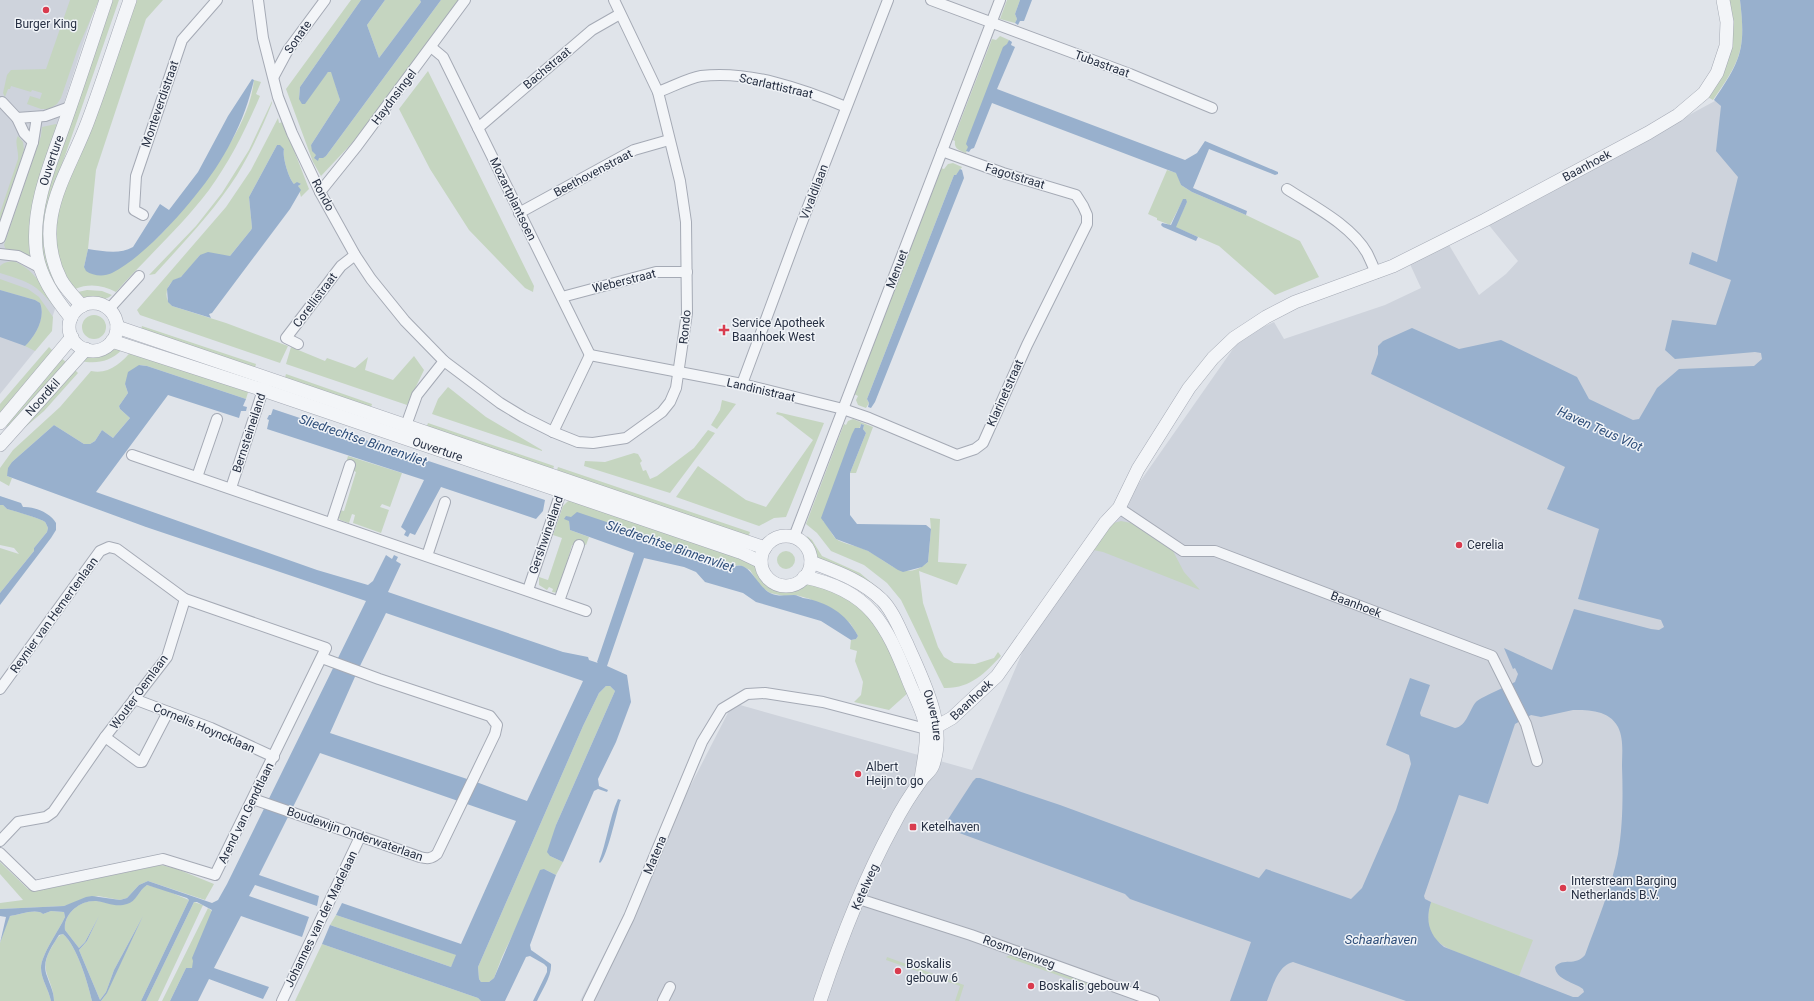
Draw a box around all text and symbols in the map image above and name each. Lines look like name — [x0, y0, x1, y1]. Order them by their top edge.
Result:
marker: Burger King — [41, 5, 51, 15]
place label: Burger King — [15, 17, 77, 31]
street label: Sonate — [282, 18, 314, 56]
street label: Bachstraat — [520, 44, 574, 92]
street label: Tubastraat — [1073, 48, 1131, 80]
street label: Monteverdistraat — [139, 59, 181, 149]
street label: Haydnsingel — [369, 67, 419, 127]
street label: Scarlattistraat — [738, 71, 814, 101]
street label: Ouverture — [37, 133, 67, 187]
street label: Beethovenstraat — [551, 146, 635, 200]
street label: Baanhoek — [1560, 147, 1614, 184]
street label: Mozartplantsoen — [487, 155, 539, 243]
street label: Fagotstraat — [984, 160, 1046, 192]
street label: Vivaldilaan — [797, 162, 831, 222]
street label: Rondo — [309, 176, 337, 214]
street label: Menuet — [883, 248, 911, 290]
street label: Weberstraat — [591, 266, 657, 296]
street label: Corellistraat — [290, 270, 340, 330]
street label: Rondo — [676, 309, 694, 345]
place label: Service Apotheek Baanhoek West — [732, 316, 826, 344]
marker: Service Apotheek Baanhoek West — [719, 325, 729, 335]
street label: Klarinetstraat — [984, 357, 1026, 429]
street label: Landinistraat — [725, 375, 797, 405]
street label: Noordkil — [22, 376, 63, 419]
street label: Bernsteineiland — [230, 392, 268, 474]
water label: Haven Teus Vlot — [1555, 404, 1645, 455]
water label: Sliedrechtse Binnenvliet — [297, 411, 430, 469]
street label: Ouverture — [410, 434, 464, 464]
street label: Gershwineiland — [526, 494, 566, 576]
water label: Sliedrechtse Binnenvliet — [604, 517, 737, 575]
place label: Cerelia — [1467, 538, 1504, 552]
marker: Cerelia — [1454, 540, 1464, 550]
street label: Reynier van Hemertenlaan — [7, 554, 101, 676]
street label: Baanhoek — [1329, 589, 1384, 621]
street label: Wouter Oemlaan — [107, 652, 171, 732]
street label: Baanhoek — [947, 676, 996, 723]
street label: Ouverture — [920, 688, 944, 741]
street label: Cornelis Hoyncklaan — [151, 700, 257, 756]
street label: Arend van Gendtlaan — [215, 760, 277, 866]
place label: Albert Heijn to go — [866, 760, 924, 788]
marker: Albert Heijn to go — [853, 769, 863, 779]
street label: Boudewijn Onderwaterlaan — [285, 804, 425, 864]
place label: Ketelhaven — [921, 820, 980, 834]
marker: Ketelhaven — [908, 822, 918, 832]
street label: Matena — [641, 834, 669, 876]
street label: Johannes van der Madelaan — [282, 848, 360, 990]
street label: Ketelweg — [849, 862, 881, 912]
place label: Interstream Barging Netherlands B.V. — [1571, 874, 1677, 902]
marker: Interstream Barging Netherlands B.V. — [1558, 883, 1568, 893]
street label: Rosmolenweg — [981, 932, 1057, 972]
water label: Schaarhaven — [1345, 932, 1417, 947]
place label: Boskalis gebouw 6 — [906, 957, 958, 985]
marker: Boskalis gebouw 6 — [893, 966, 903, 976]
place label: Boskalis gebouw 4 — [1039, 979, 1139, 993]
marker: Boskalis gebouw 4 — [1026, 981, 1036, 991]

